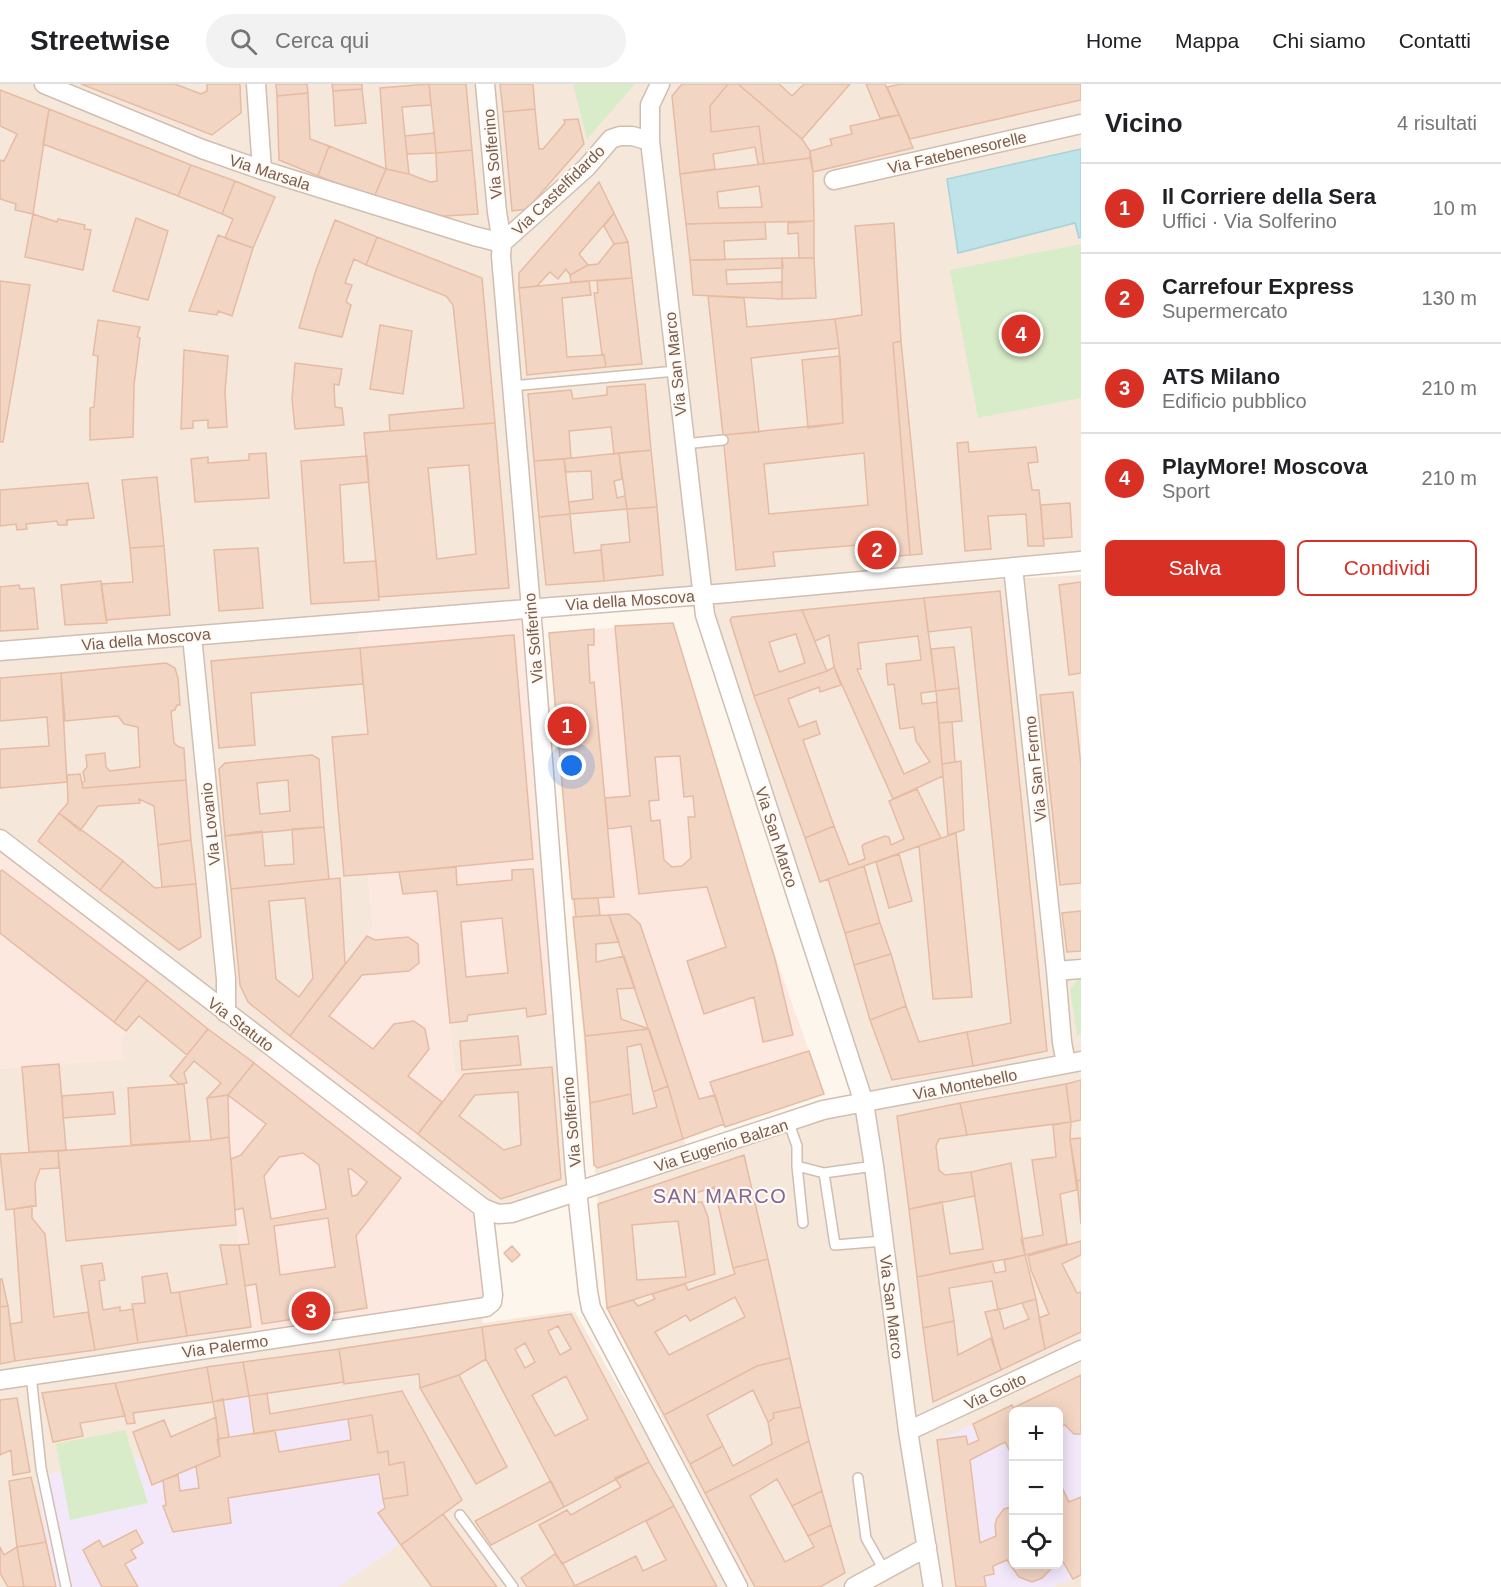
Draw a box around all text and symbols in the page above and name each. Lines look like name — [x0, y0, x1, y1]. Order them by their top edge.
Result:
search box — [206, 14, 626, 68]
text: Streetwise — [30, 25, 170, 56]
icon: search — [227, 25, 260, 58]
text: Cerca qui — [275, 28, 369, 53]
text: Home — [1086, 29, 1142, 52]
text: Mappa — [1175, 29, 1239, 52]
text: Chi siamo — [1272, 29, 1366, 52]
text: Contatti — [1399, 29, 1471, 52]
street label: Via Solferino — [480, 108, 505, 200]
text: Vicino — [1105, 108, 1183, 138]
text: 4 risultati — [1397, 112, 1477, 134]
street label: Via Fatebenesorelle — [886, 128, 1028, 177]
street label: Via Castelfidardo — [509, 142, 608, 239]
street label: Via Marsala — [227, 151, 313, 194]
text: Il Corriere della Sera — [1162, 184, 1376, 209]
text: 1 — [1119, 197, 1130, 219]
text: 10 m — [1433, 197, 1477, 219]
text: Uffici · Via Solferino — [1162, 210, 1337, 232]
text: Carrefour Express — [1162, 274, 1354, 299]
text: 2 — [1119, 287, 1130, 309]
text: 130 m — [1421, 287, 1477, 309]
text: Supermercato — [1162, 300, 1288, 322]
street label: Via San Marco — [662, 311, 689, 417]
pin: 4 — [1002, 312, 1040, 356]
text: ATS Milano — [1162, 364, 1280, 389]
text: 3 — [1119, 377, 1130, 399]
text: 210 m — [1421, 377, 1477, 399]
text: Edificio pubblico — [1162, 390, 1307, 412]
text: PlayMore! Moscova — [1162, 454, 1367, 479]
text: 4 — [1119, 467, 1130, 489]
text: 210 m — [1421, 467, 1477, 489]
text: Sport — [1162, 480, 1210, 502]
pin: 2 — [858, 528, 896, 572]
button: Salva — [1105, 540, 1285, 596]
button: Condividi — [1297, 540, 1477, 596]
street label: Via della Moscova — [565, 587, 695, 613]
street label: Via Solferino — [521, 592, 546, 684]
street label: Via della Moscova — [81, 625, 211, 654]
pin: 1 — [548, 704, 586, 748]
street label: Via San Fermo — [1021, 715, 1050, 823]
your location — [557, 751, 586, 780]
street label: Via Lovanio — [198, 782, 223, 866]
street label: Via San Marco — [752, 785, 801, 890]
street label: Via Statuto — [204, 994, 277, 1055]
street label: Via Montebello — [912, 1066, 1019, 1103]
street label: Via Solferino — [559, 1076, 584, 1168]
street label: Via Eugenio Balzan — [652, 1116, 790, 1175]
district label: SAN MARCO — [653, 1185, 787, 1207]
street label: Via San Marco — [877, 1254, 906, 1360]
pin: 3 — [292, 1288, 330, 1334]
street label: Via Palermo — [181, 1332, 269, 1361]
street label: Via Goito — [962, 1370, 1029, 1413]
map controls — [1009, 1407, 1063, 1569]
button: + — [1009, 1407, 1063, 1461]
button: − — [1009, 1461, 1063, 1515]
button: locate — [1009, 1515, 1063, 1569]

